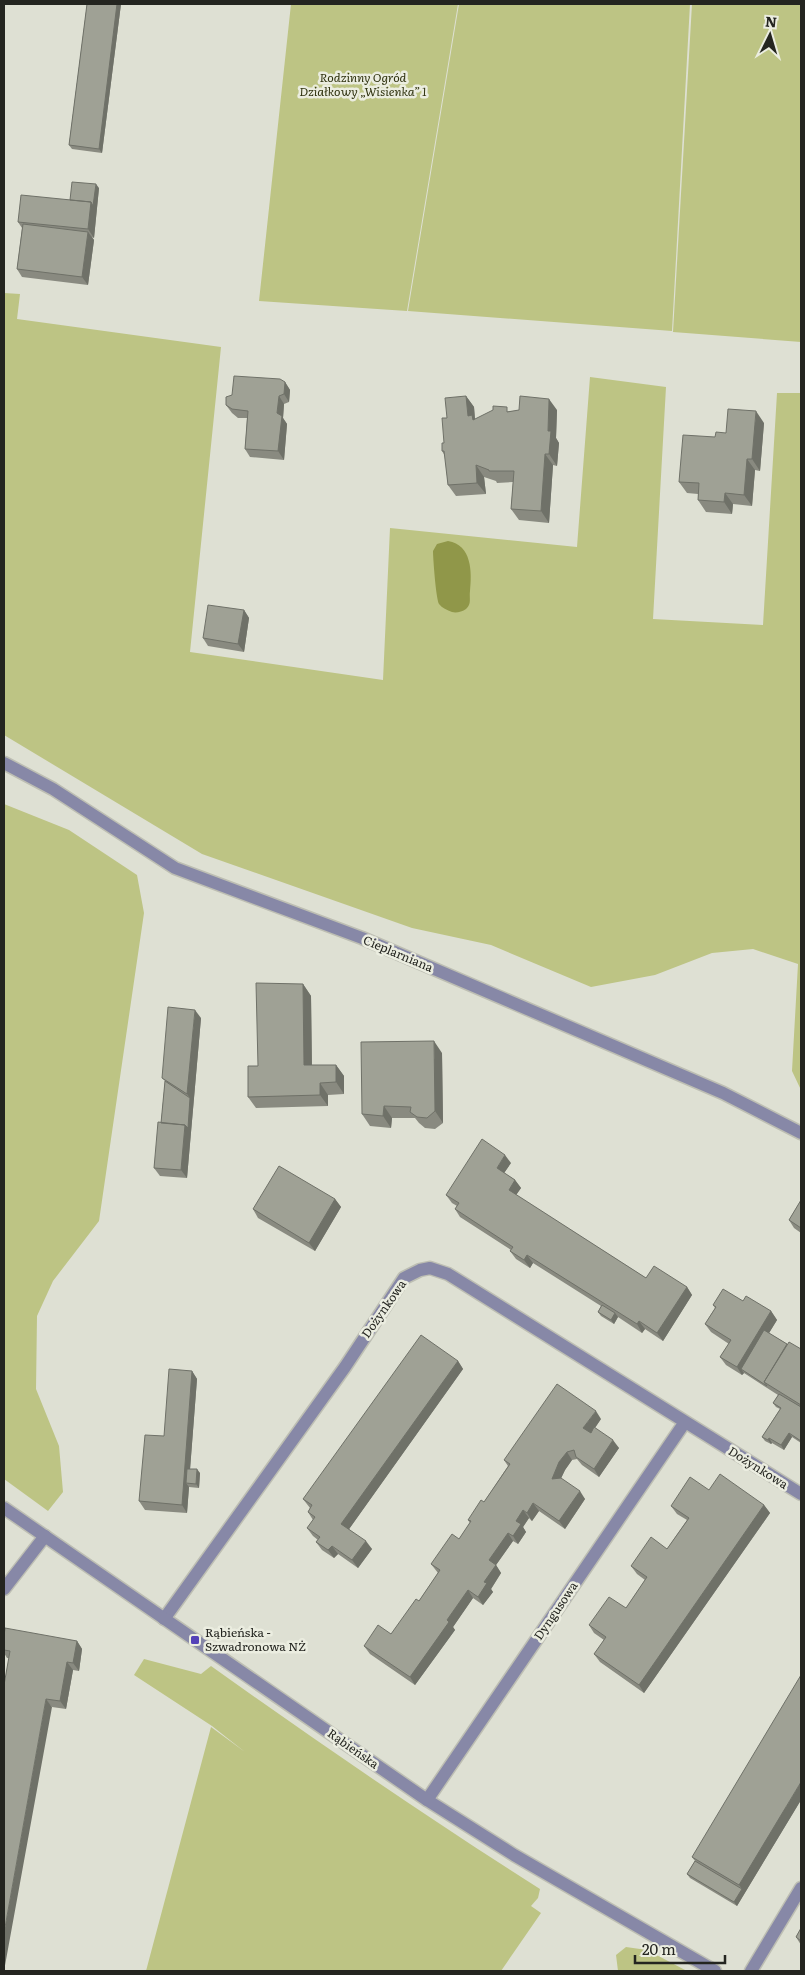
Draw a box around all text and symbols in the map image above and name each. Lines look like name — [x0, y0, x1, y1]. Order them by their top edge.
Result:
north arrow — [745, 10, 795, 60]
text: N — [764, 11, 778, 32]
park label: Rodzinny Ogród Działkowy „Wisienka” 1 — [299, 68, 427, 100]
street label: Cieplarniana — [361, 930, 437, 976]
street label: Dożynkowa — [356, 1275, 410, 1341]
street label: Dożynkowa — [725, 1442, 792, 1493]
street label: Dyngusowa — [529, 1577, 582, 1643]
place label: Rąbieńska - Szwadronowa NŻ — [205, 1623, 306, 1655]
marker: Rąbieńska - Szwadronowa NŻ — [189, 1634, 201, 1646]
street label: Rąbieńska — [324, 1724, 383, 1773]
scale bar — [635, 1932, 725, 1964]
text: 20 m — [642, 1937, 676, 1960]

